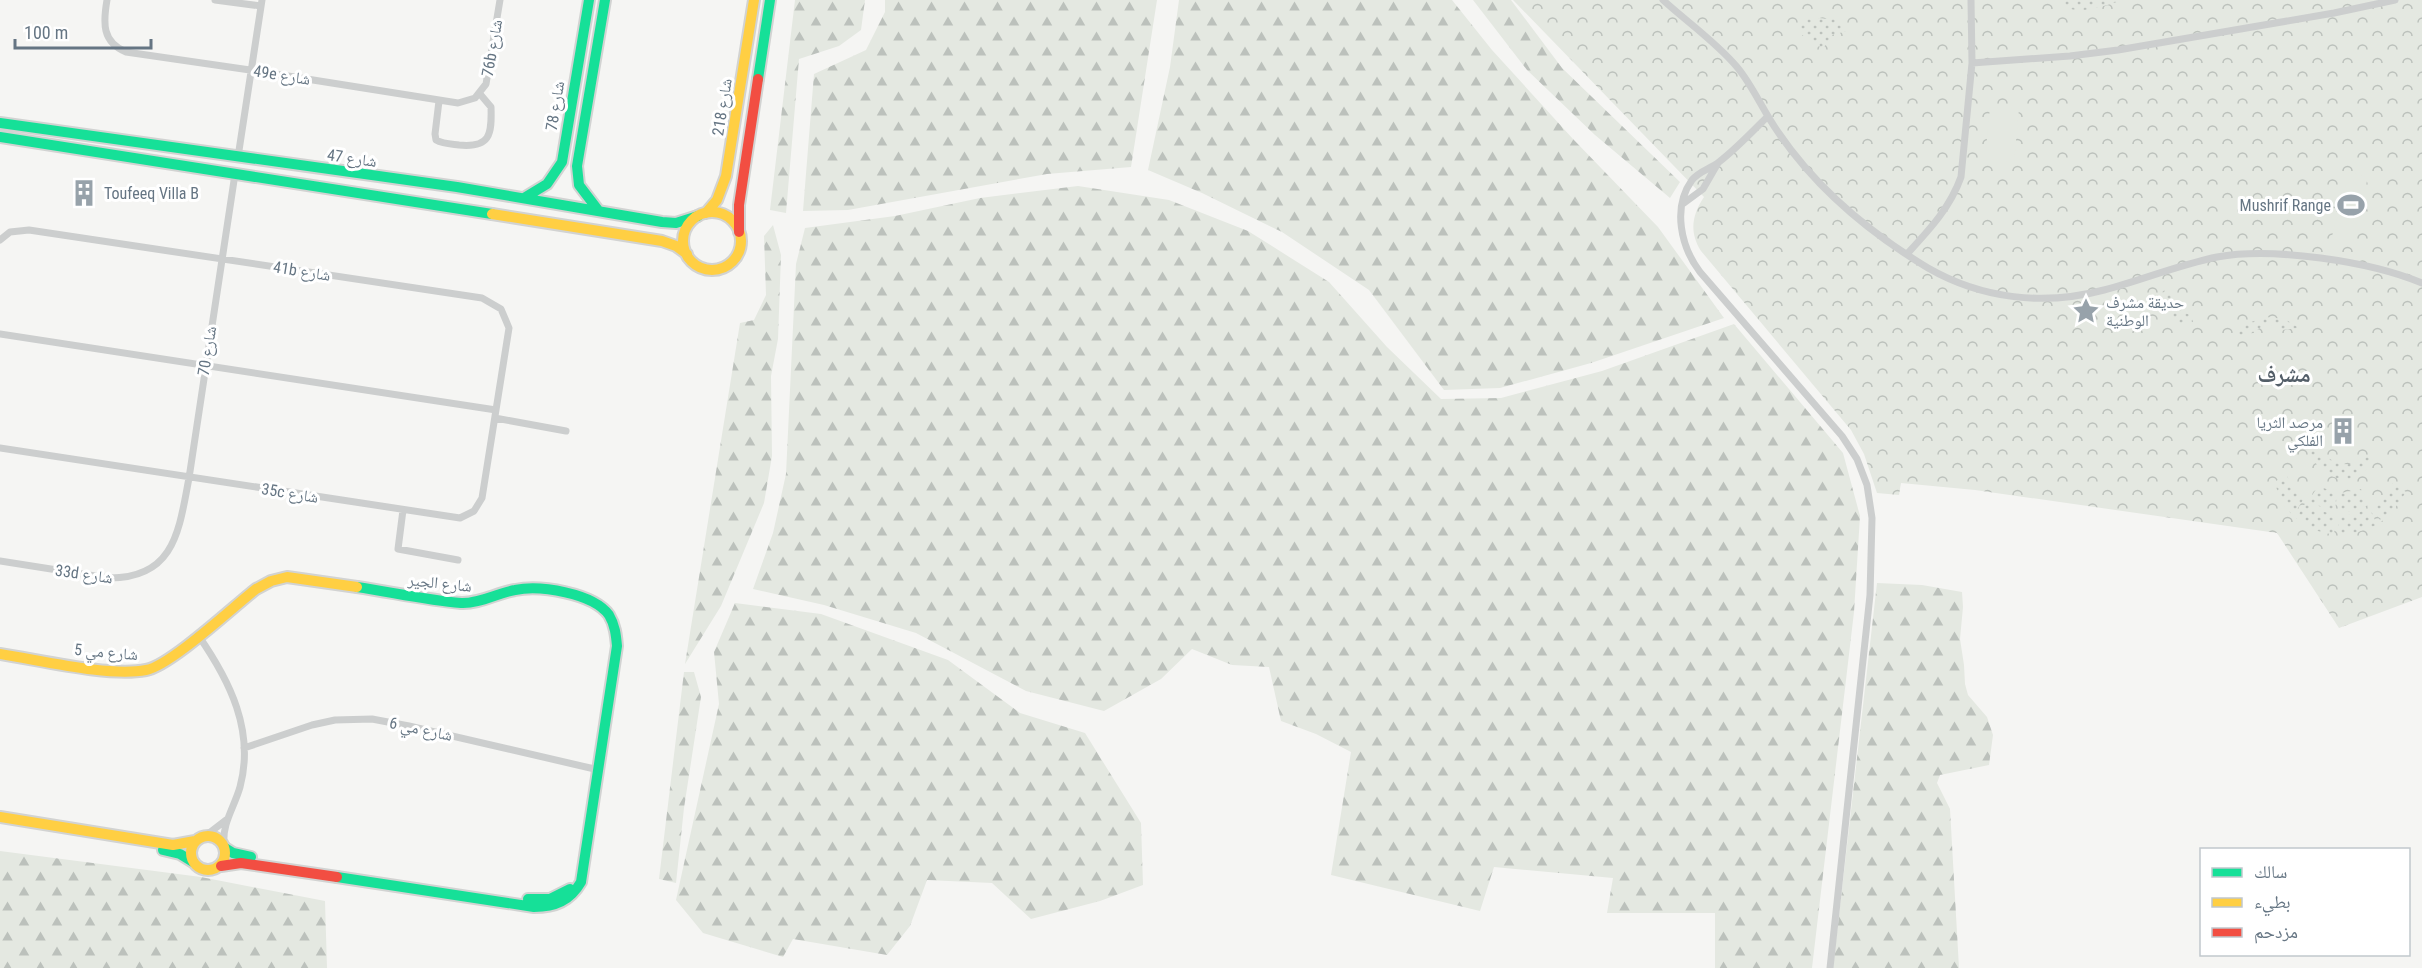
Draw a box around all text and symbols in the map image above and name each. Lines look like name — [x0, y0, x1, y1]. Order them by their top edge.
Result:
scale bar — [15, 12, 152, 50]
street label: 76b شارع — [478, 18, 507, 78]
text: 100 m — [24, 22, 68, 43]
street label: 49e شارع — [252, 61, 312, 90]
street label: شارع 218 — [708, 77, 737, 137]
street label: شارع 78 — [542, 80, 569, 132]
street label: شارع 47 — [326, 145, 378, 172]
building icon: Toufeeq Villa B — [69, 178, 99, 208]
place label: Toufeeq Villa B — [104, 184, 199, 203]
sports icon: Mushrif Range — [2336, 190, 2366, 220]
place label: Mushrif Range — [2240, 196, 2331, 215]
street label: 41b شارع — [272, 257, 332, 286]
place label: حديقة مشرف الوطنية — [2106, 293, 2184, 330]
place icon: حديقة مشرف الوطنية — [2071, 296, 2101, 326]
street label: شارع 70 — [194, 325, 221, 377]
district label: مشرف — [2257, 362, 2311, 387]
place label: مرصد الثريا الفلكي — [2256, 413, 2323, 453]
building icon: مرصد الثريا الفلكي — [2328, 416, 2358, 446]
street label: 35c شارع — [260, 479, 320, 508]
street label: 33d شارع — [54, 561, 114, 588]
street label: شارع الجير — [406, 570, 473, 597]
street label: شارع مي 5 — [73, 640, 139, 667]
street label: شارع مي 6 — [387, 713, 454, 748]
legend — [2200, 848, 2410, 956]
text: سالك — [2254, 861, 2287, 882]
text: بطيء — [2254, 891, 2291, 917]
text: مزدحم — [2254, 921, 2298, 944]

